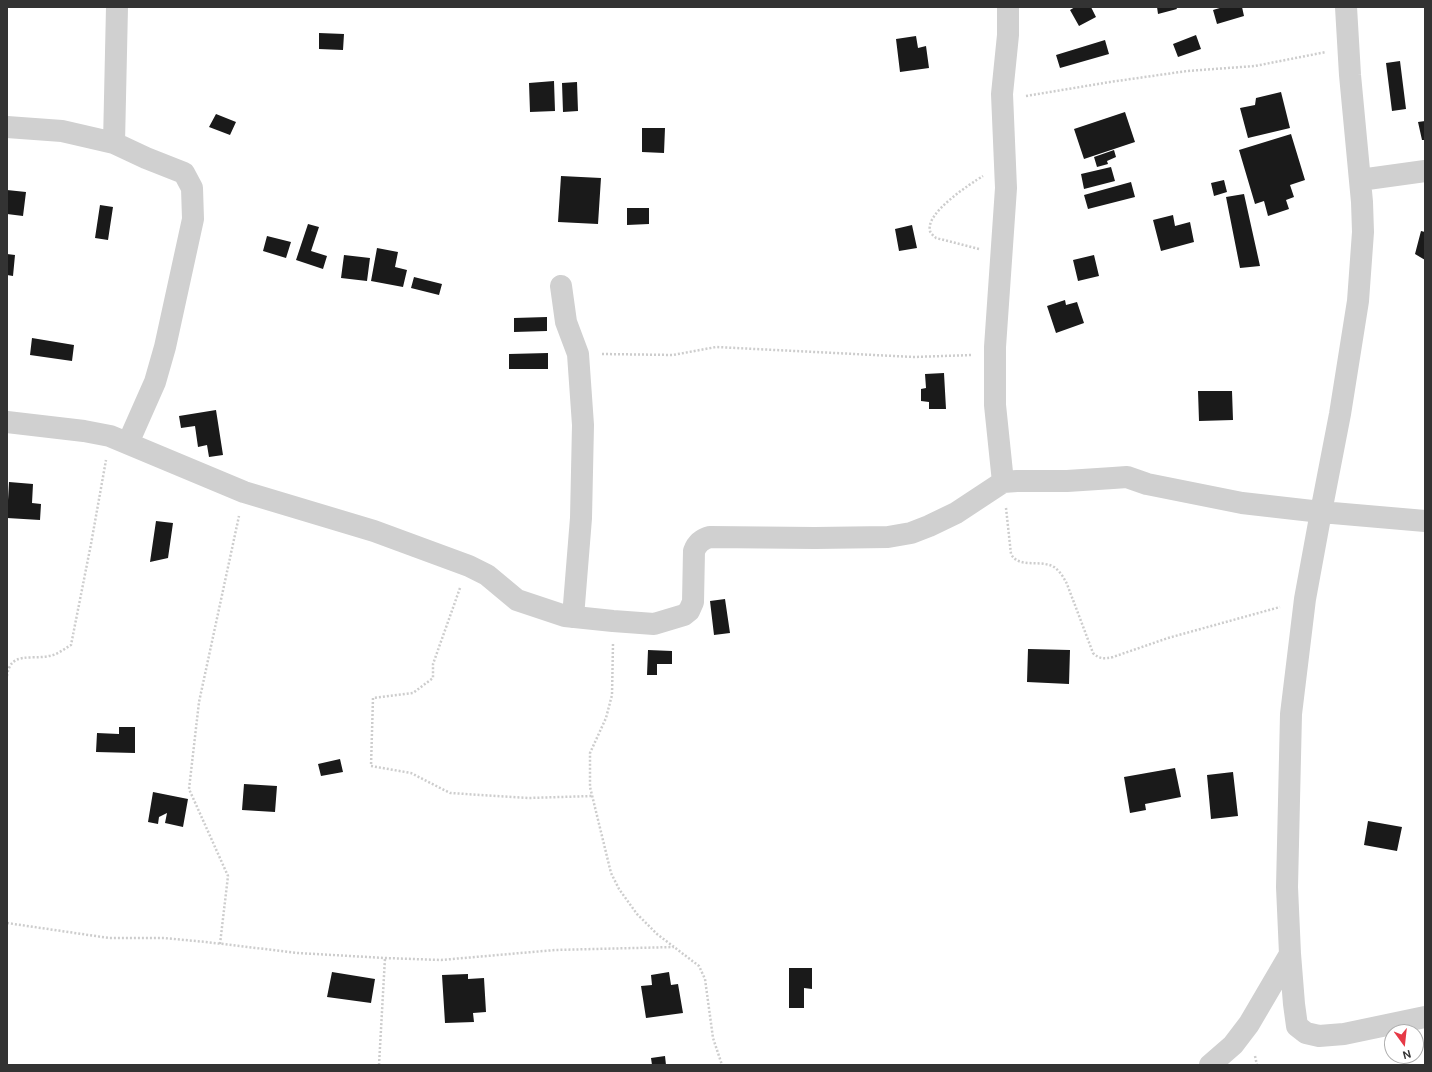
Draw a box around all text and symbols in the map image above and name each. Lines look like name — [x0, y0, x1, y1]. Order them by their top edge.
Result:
north arrow — [1384, 1024, 1424, 1064]
text: N — [1401, 1047, 1413, 1062]

